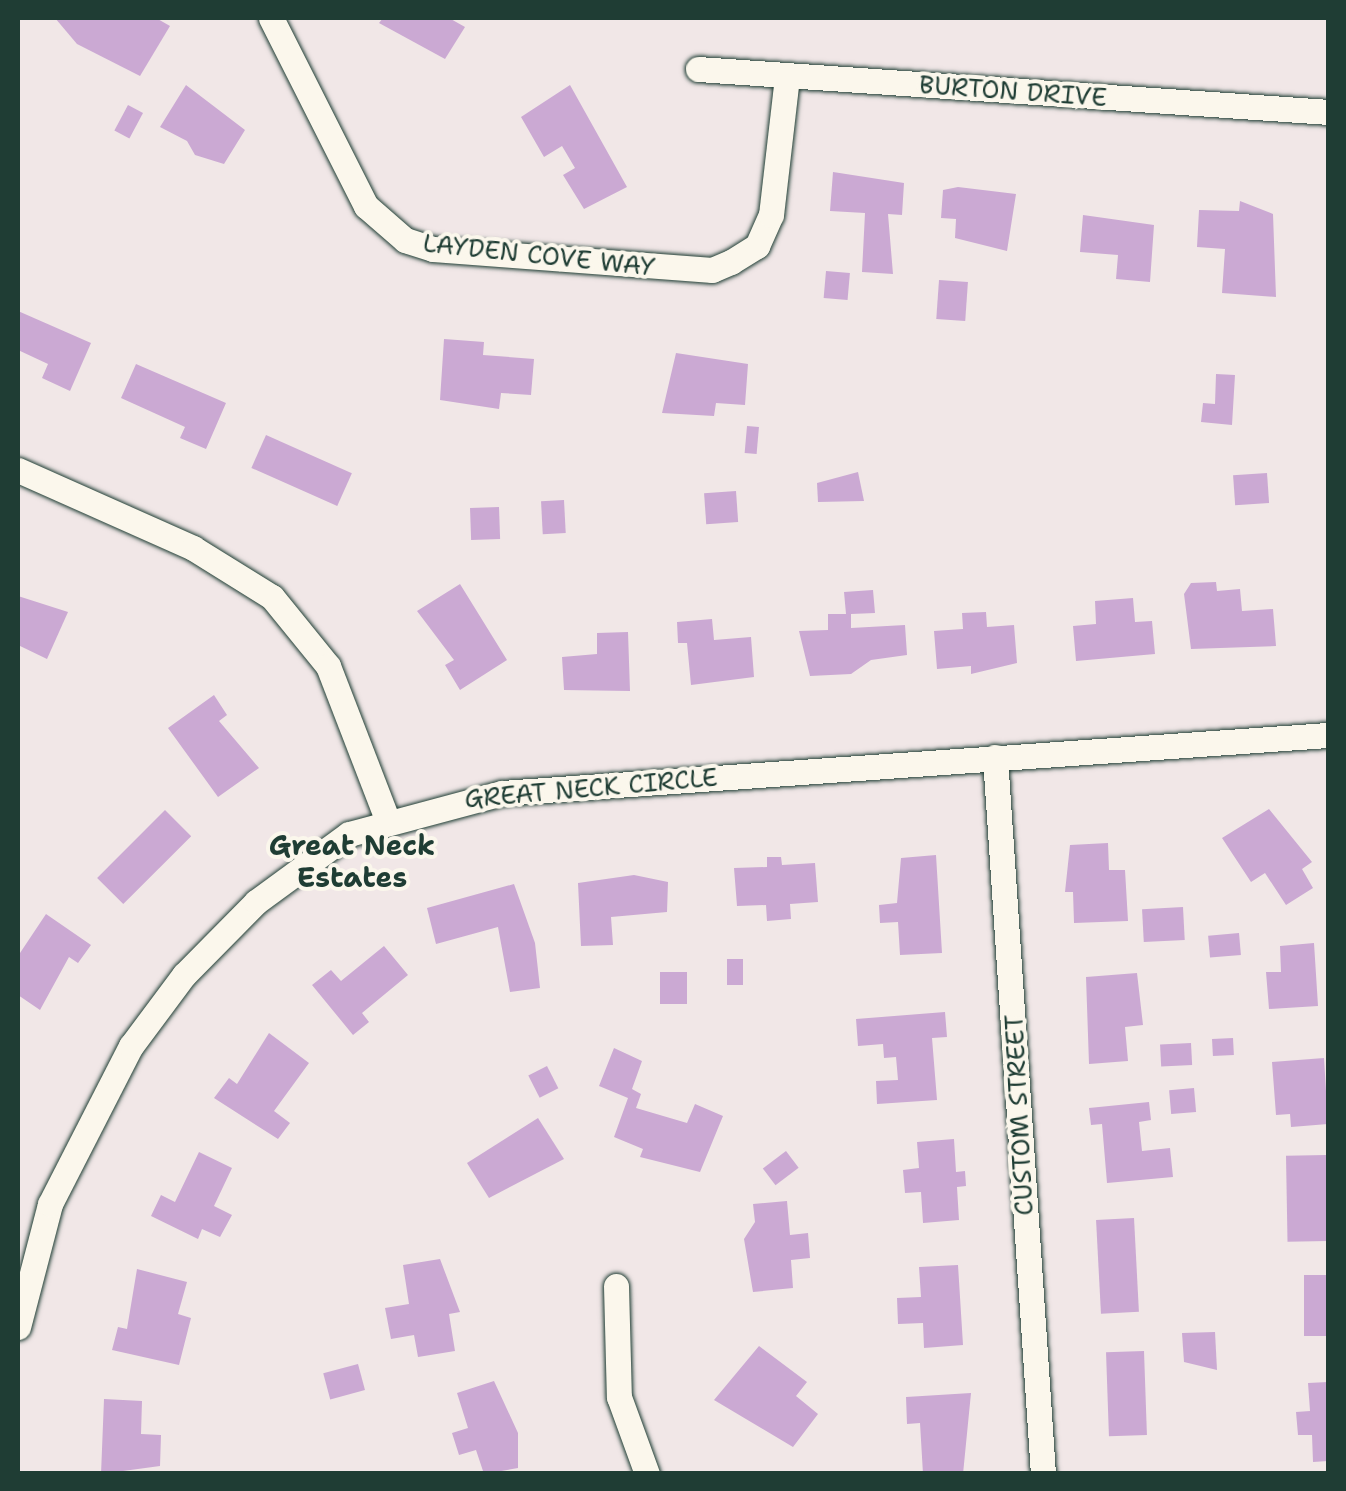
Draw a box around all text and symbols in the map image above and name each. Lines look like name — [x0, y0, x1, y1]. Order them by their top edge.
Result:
street label: BURTON DRIVE — [918, 69, 1108, 113]
street label: LAYDEN COVE WAY — [422, 228, 656, 282]
street label: GREAT NECK CIRCLE — [463, 762, 719, 814]
district label: Great Neck Estates — [269, 828, 435, 894]
street label: CUSTOM STREET — [999, 1014, 1039, 1216]

